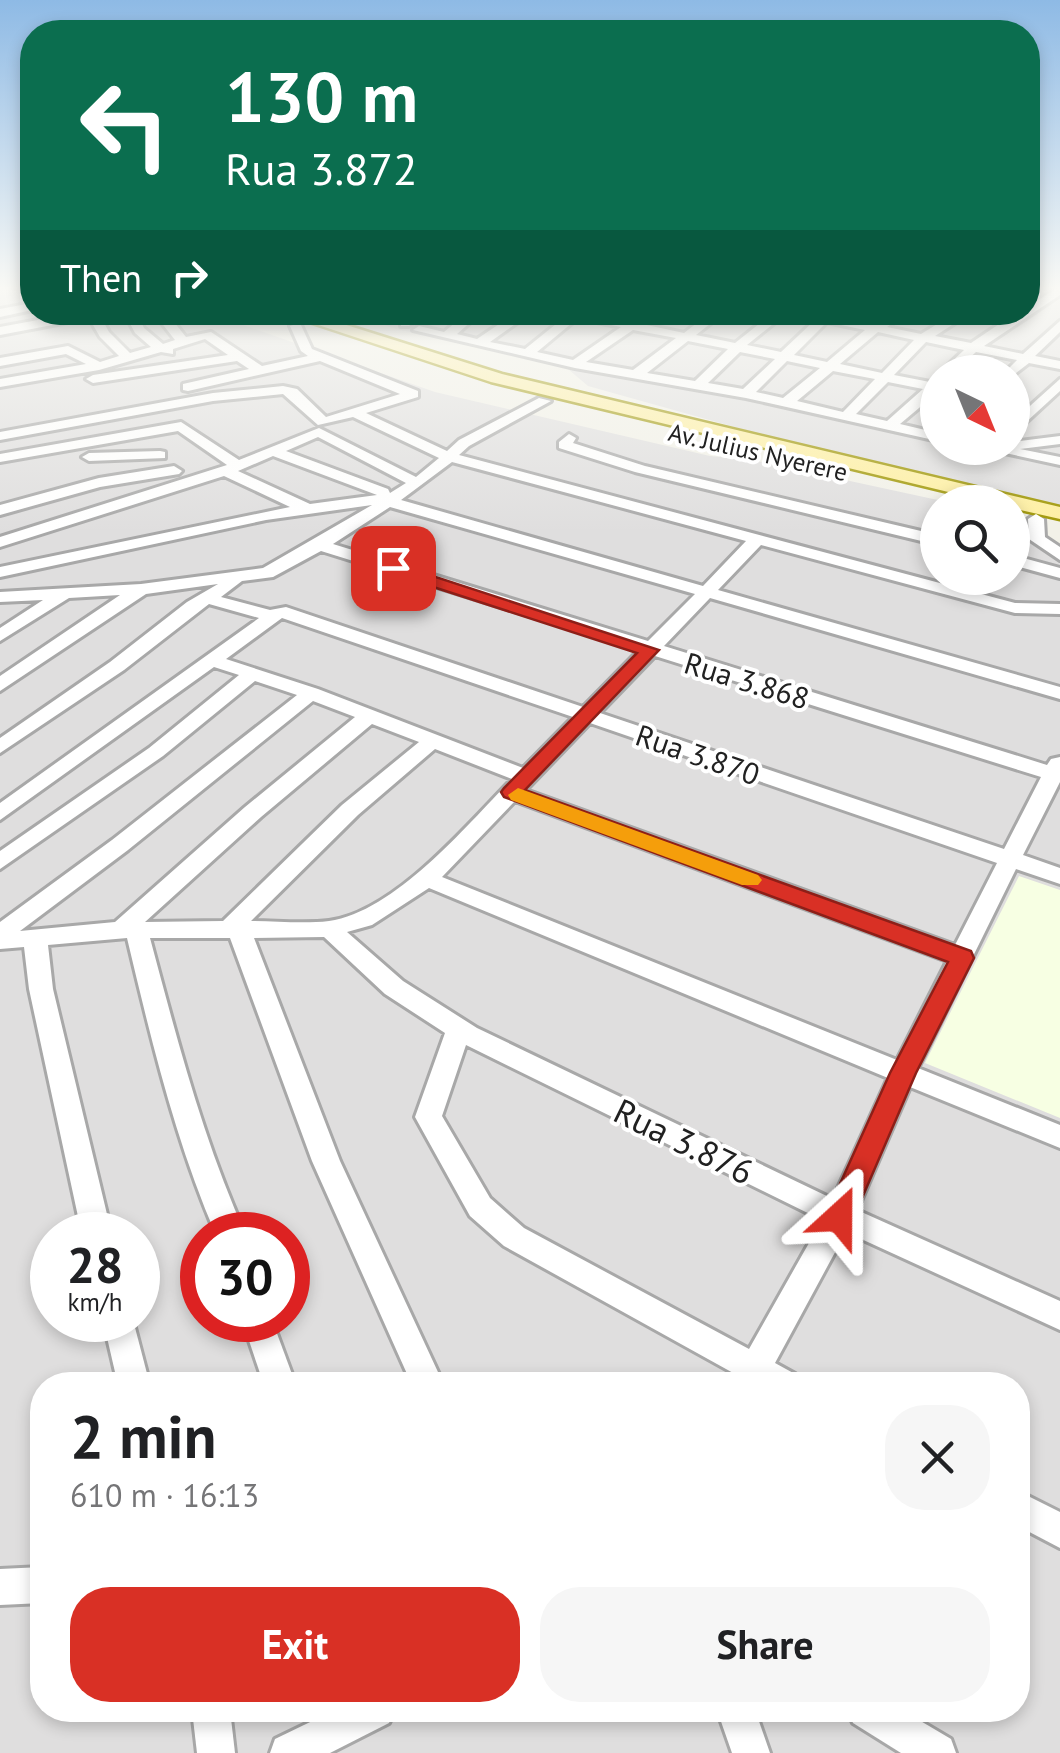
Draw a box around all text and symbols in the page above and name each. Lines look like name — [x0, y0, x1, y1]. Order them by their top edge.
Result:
text: 130 m — [225, 51, 418, 141]
icon: left — [60, 60, 190, 190]
text: Rua 3.872 — [225, 139, 418, 197]
icon: right — [162, 250, 217, 305]
text: Then — [60, 253, 142, 302]
north arrow — [920, 355, 1030, 465]
map controls — [920, 355, 1030, 595]
street label: Av. Julius Nyerere — [665, 416, 851, 488]
button: search — [920, 485, 1030, 595]
pin — [351, 526, 436, 611]
icon: arrive — [366, 541, 421, 596]
street label: Rua 3.868 — [680, 643, 814, 717]
street label: Rua 3.870 — [631, 715, 765, 793]
street label: Rua 3.876 — [607, 1087, 761, 1195]
position arrow — [787, 1165, 891, 1269]
speed limit sign: 30 — [180, 1212, 310, 1342]
text: 28 — [67, 1232, 123, 1297]
text: km/h — [68, 1286, 122, 1318]
text: 2 min — [70, 1397, 216, 1475]
button: close — [885, 1405, 990, 1510]
text: 610 m · 16:13 — [70, 1474, 259, 1516]
button: Exit — [70, 1587, 520, 1702]
button: Share — [540, 1587, 990, 1702]

